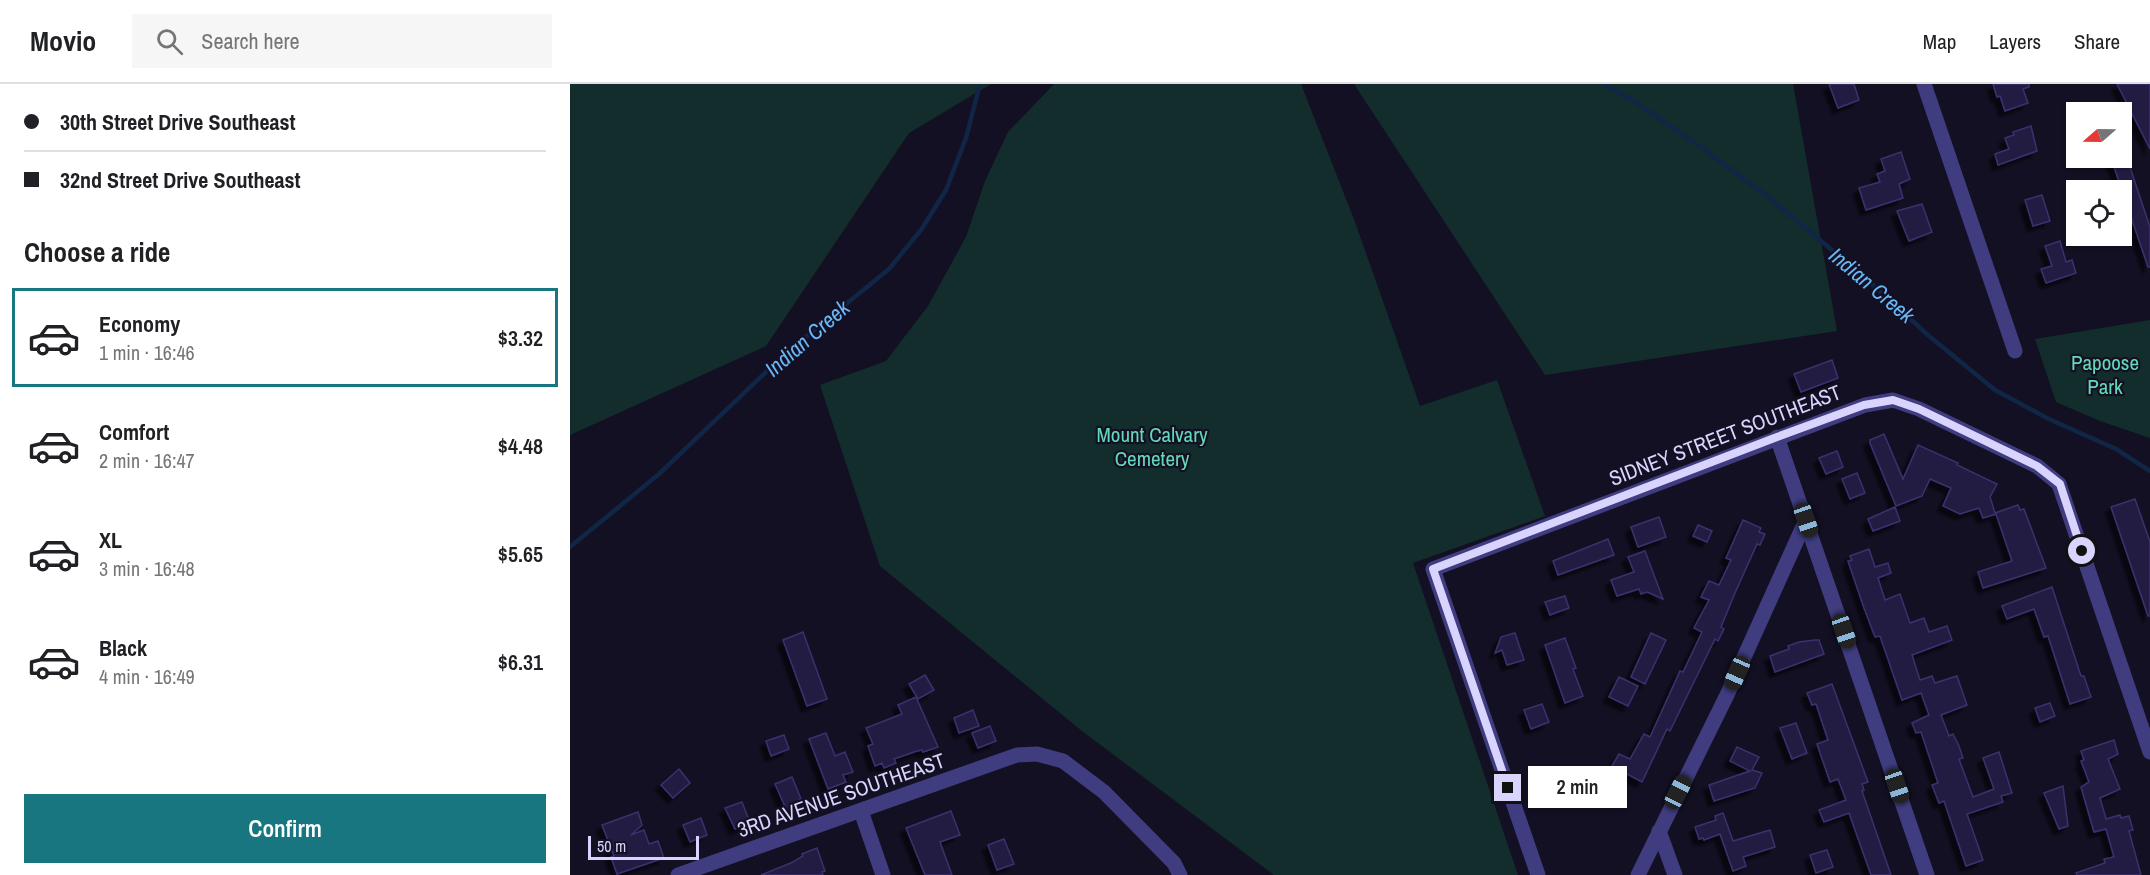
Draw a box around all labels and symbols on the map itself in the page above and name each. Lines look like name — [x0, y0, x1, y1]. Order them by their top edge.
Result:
north arrow — [2066, 102, 2132, 168]
water label: Indian Creek — [1823, 240, 1922, 330]
water label: Indian Creek — [758, 292, 857, 383]
park label: Papoose Park — [2071, 348, 2139, 401]
street label: SIDNEY STREET SOUTHEAST — [1605, 377, 1846, 493]
park label: Mount Calvary Cemetery — [1096, 420, 1208, 473]
car — [1792, 500, 1820, 540]
route start — [2068, 537, 2095, 564]
car — [1830, 611, 1858, 651]
car — [1721, 653, 1753, 693]
street label: 3RD AVENUE SOUTHEAST — [733, 746, 949, 844]
car — [1883, 766, 1911, 806]
callout: 2 min — [1529, 767, 1628, 809]
car — [1662, 772, 1694, 812]
route end — [1494, 774, 1521, 801]
scale bar — [588, 833, 699, 860]

